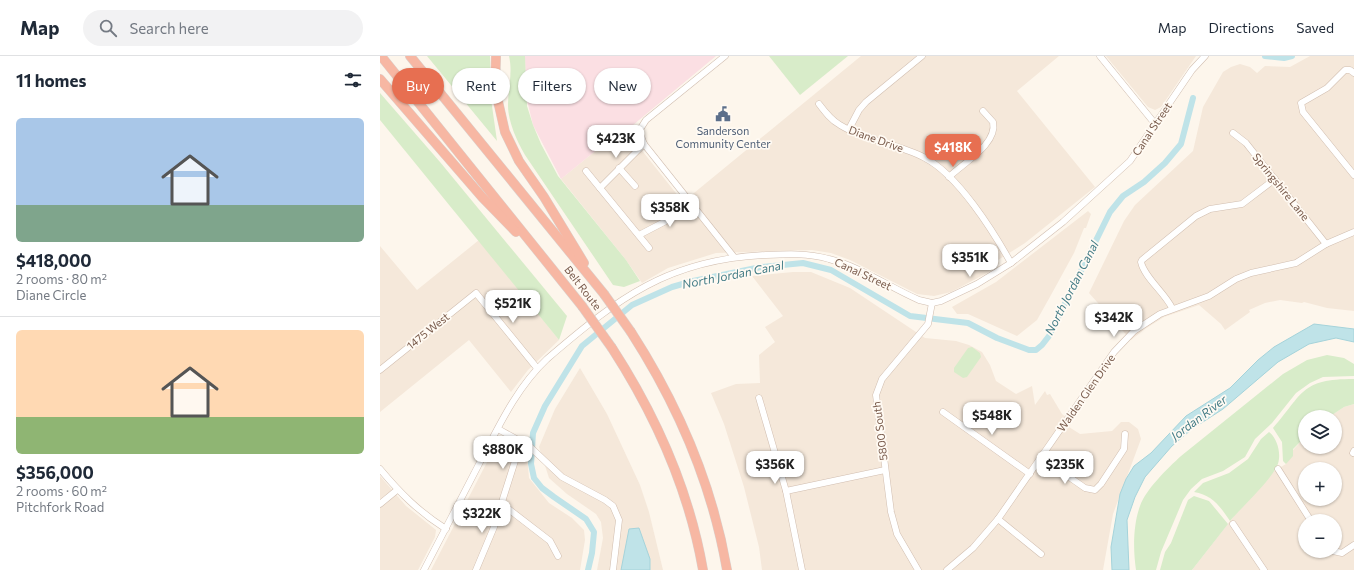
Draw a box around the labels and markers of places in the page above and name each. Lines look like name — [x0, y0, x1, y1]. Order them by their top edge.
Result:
public building icon: Sanderson Community Center — [714, 105, 732, 123]
place label: Sanderson Community Center — [675, 124, 771, 150]
pin: $423K — [588, 125, 644, 159]
pin: $418K — [925, 134, 981, 168]
pin: $358K — [642, 194, 698, 228]
pin: $351K — [942, 244, 998, 278]
pin: $521K — [485, 290, 541, 324]
pin: $342K — [1086, 304, 1142, 338]
pin: $548K — [964, 402, 1020, 436]
pin: $880K — [475, 436, 531, 470]
pin: $356K — [747, 451, 803, 485]
pin: $235K — [1037, 451, 1093, 485]
pin: $322K — [454, 500, 510, 534]

